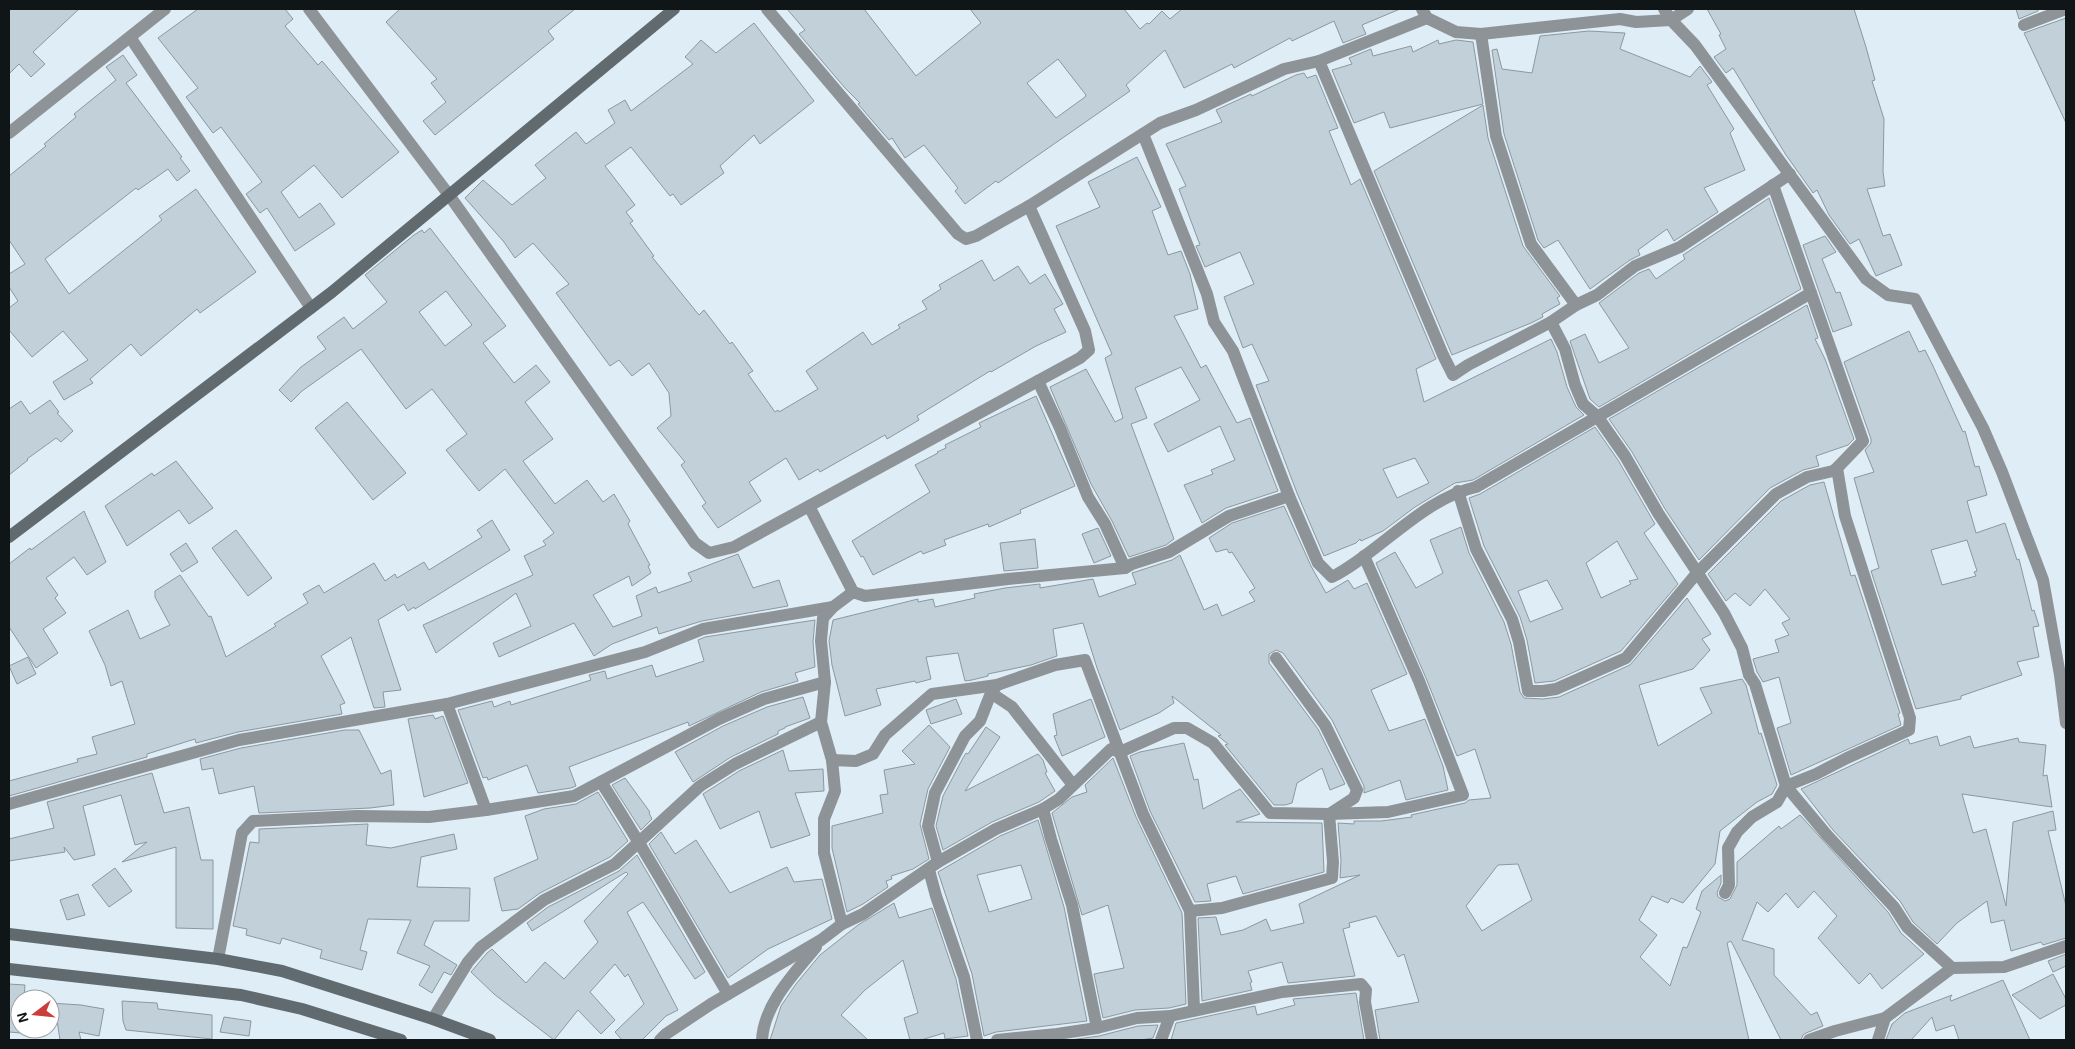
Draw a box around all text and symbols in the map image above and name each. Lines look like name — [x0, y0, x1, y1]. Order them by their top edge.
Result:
north arrow — [10, 989, 60, 1039]
text: N — [12, 1011, 32, 1025]

